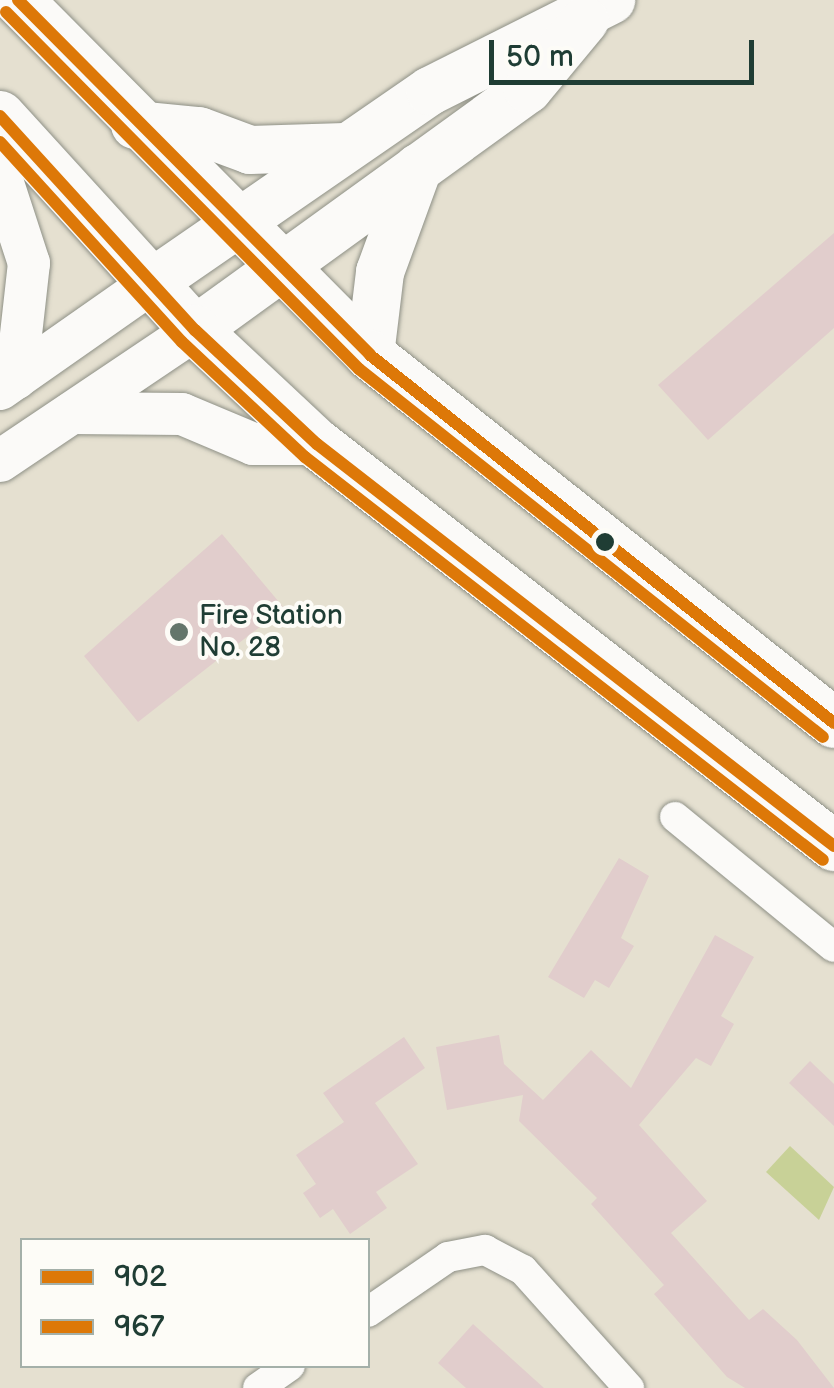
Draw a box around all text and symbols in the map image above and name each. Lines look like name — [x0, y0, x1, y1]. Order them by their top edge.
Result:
scale bar — [494, 20, 759, 82]
text: 50 m — [506, 39, 574, 75]
unlabelled marker — [595, 532, 615, 552]
place label: Fire Station No. 28 — [199, 599, 343, 665]
marker: Fire Station No. 28 — [168, 621, 190, 643]
legend — [20, 1238, 370, 1368]
text: 902 — [114, 1259, 167, 1295]
text: 967 — [114, 1309, 164, 1345]

